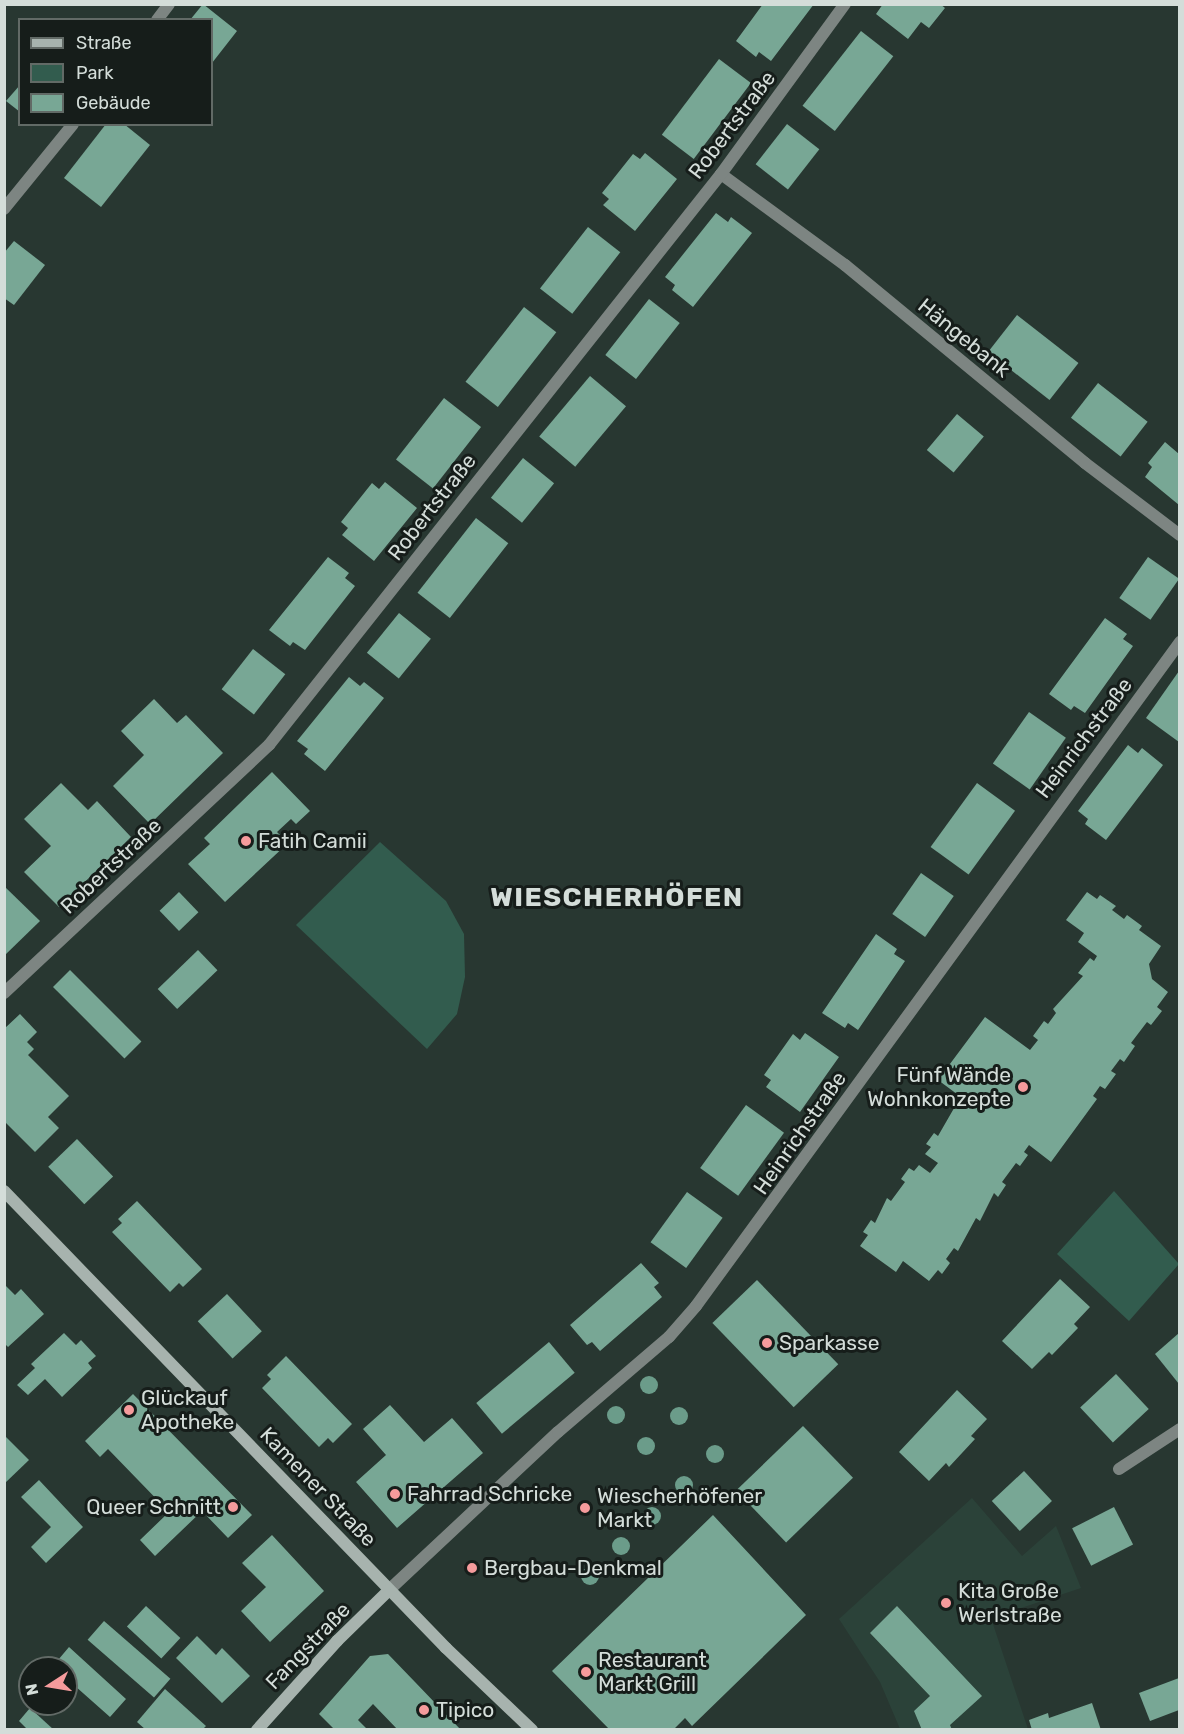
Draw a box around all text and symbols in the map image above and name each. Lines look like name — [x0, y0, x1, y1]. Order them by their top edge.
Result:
legend — [18, 18, 213, 126]
text: Straße — [76, 32, 132, 54]
text: Park — [76, 62, 113, 84]
street label: Robertstraße — [683, 66, 781, 184]
text: Gebäude — [76, 92, 151, 114]
street label: Hängebank — [913, 293, 1015, 383]
street label: Robertstraße — [382, 449, 482, 565]
street label: Heinrichstraße — [1030, 673, 1138, 803]
street label: Robertstraße — [55, 813, 167, 919]
place label: Fatih Camii — [258, 828, 367, 854]
marker: Fatih Camii — [239, 834, 253, 848]
district label: WIESCHERHÖFEN — [490, 882, 744, 914]
place label: Fünf Wände Wohnkonzepte — [867, 1062, 1011, 1112]
street label: Heinrichstraße — [748, 1067, 852, 1199]
marker: Fünf Wände Wohnkonzepte — [1016, 1080, 1030, 1094]
place label: Sparkasse — [779, 1330, 880, 1356]
marker: Sparkasse — [760, 1336, 774, 1350]
place label: Glückauf Apotheke — [141, 1385, 234, 1435]
marker: Glückauf Apotheke — [122, 1403, 136, 1417]
street label: Kamener Straße — [254, 1422, 382, 1552]
place label: Fahrrad Schricke — [407, 1481, 572, 1507]
place label: Wiescherhöfener Markt — [597, 1483, 762, 1533]
marker: Fahrrad Schricke — [388, 1487, 402, 1501]
place label: Queer Schnitt — [86, 1494, 221, 1520]
marker: Queer Schnitt — [226, 1500, 240, 1514]
marker: Wiescherhöfener Markt — [578, 1501, 592, 1515]
place label: Bergbau-Denkmal — [484, 1555, 662, 1581]
marker: Bergbau-Denkmal — [465, 1561, 479, 1575]
place label: Kita Große Werlstraße — [958, 1578, 1062, 1628]
marker: Kita Große Werlstraße — [939, 1596, 953, 1610]
street label: Fangstraße — [260, 1597, 356, 1695]
place label: Restaurant Markt Grill — [598, 1647, 707, 1697]
north arrow — [18, 1656, 78, 1716]
marker: Restaurant Markt Grill — [579, 1665, 593, 1679]
text: N — [21, 1682, 42, 1697]
place label: Tipico — [436, 1697, 494, 1723]
marker: Tipico — [417, 1703, 431, 1717]

